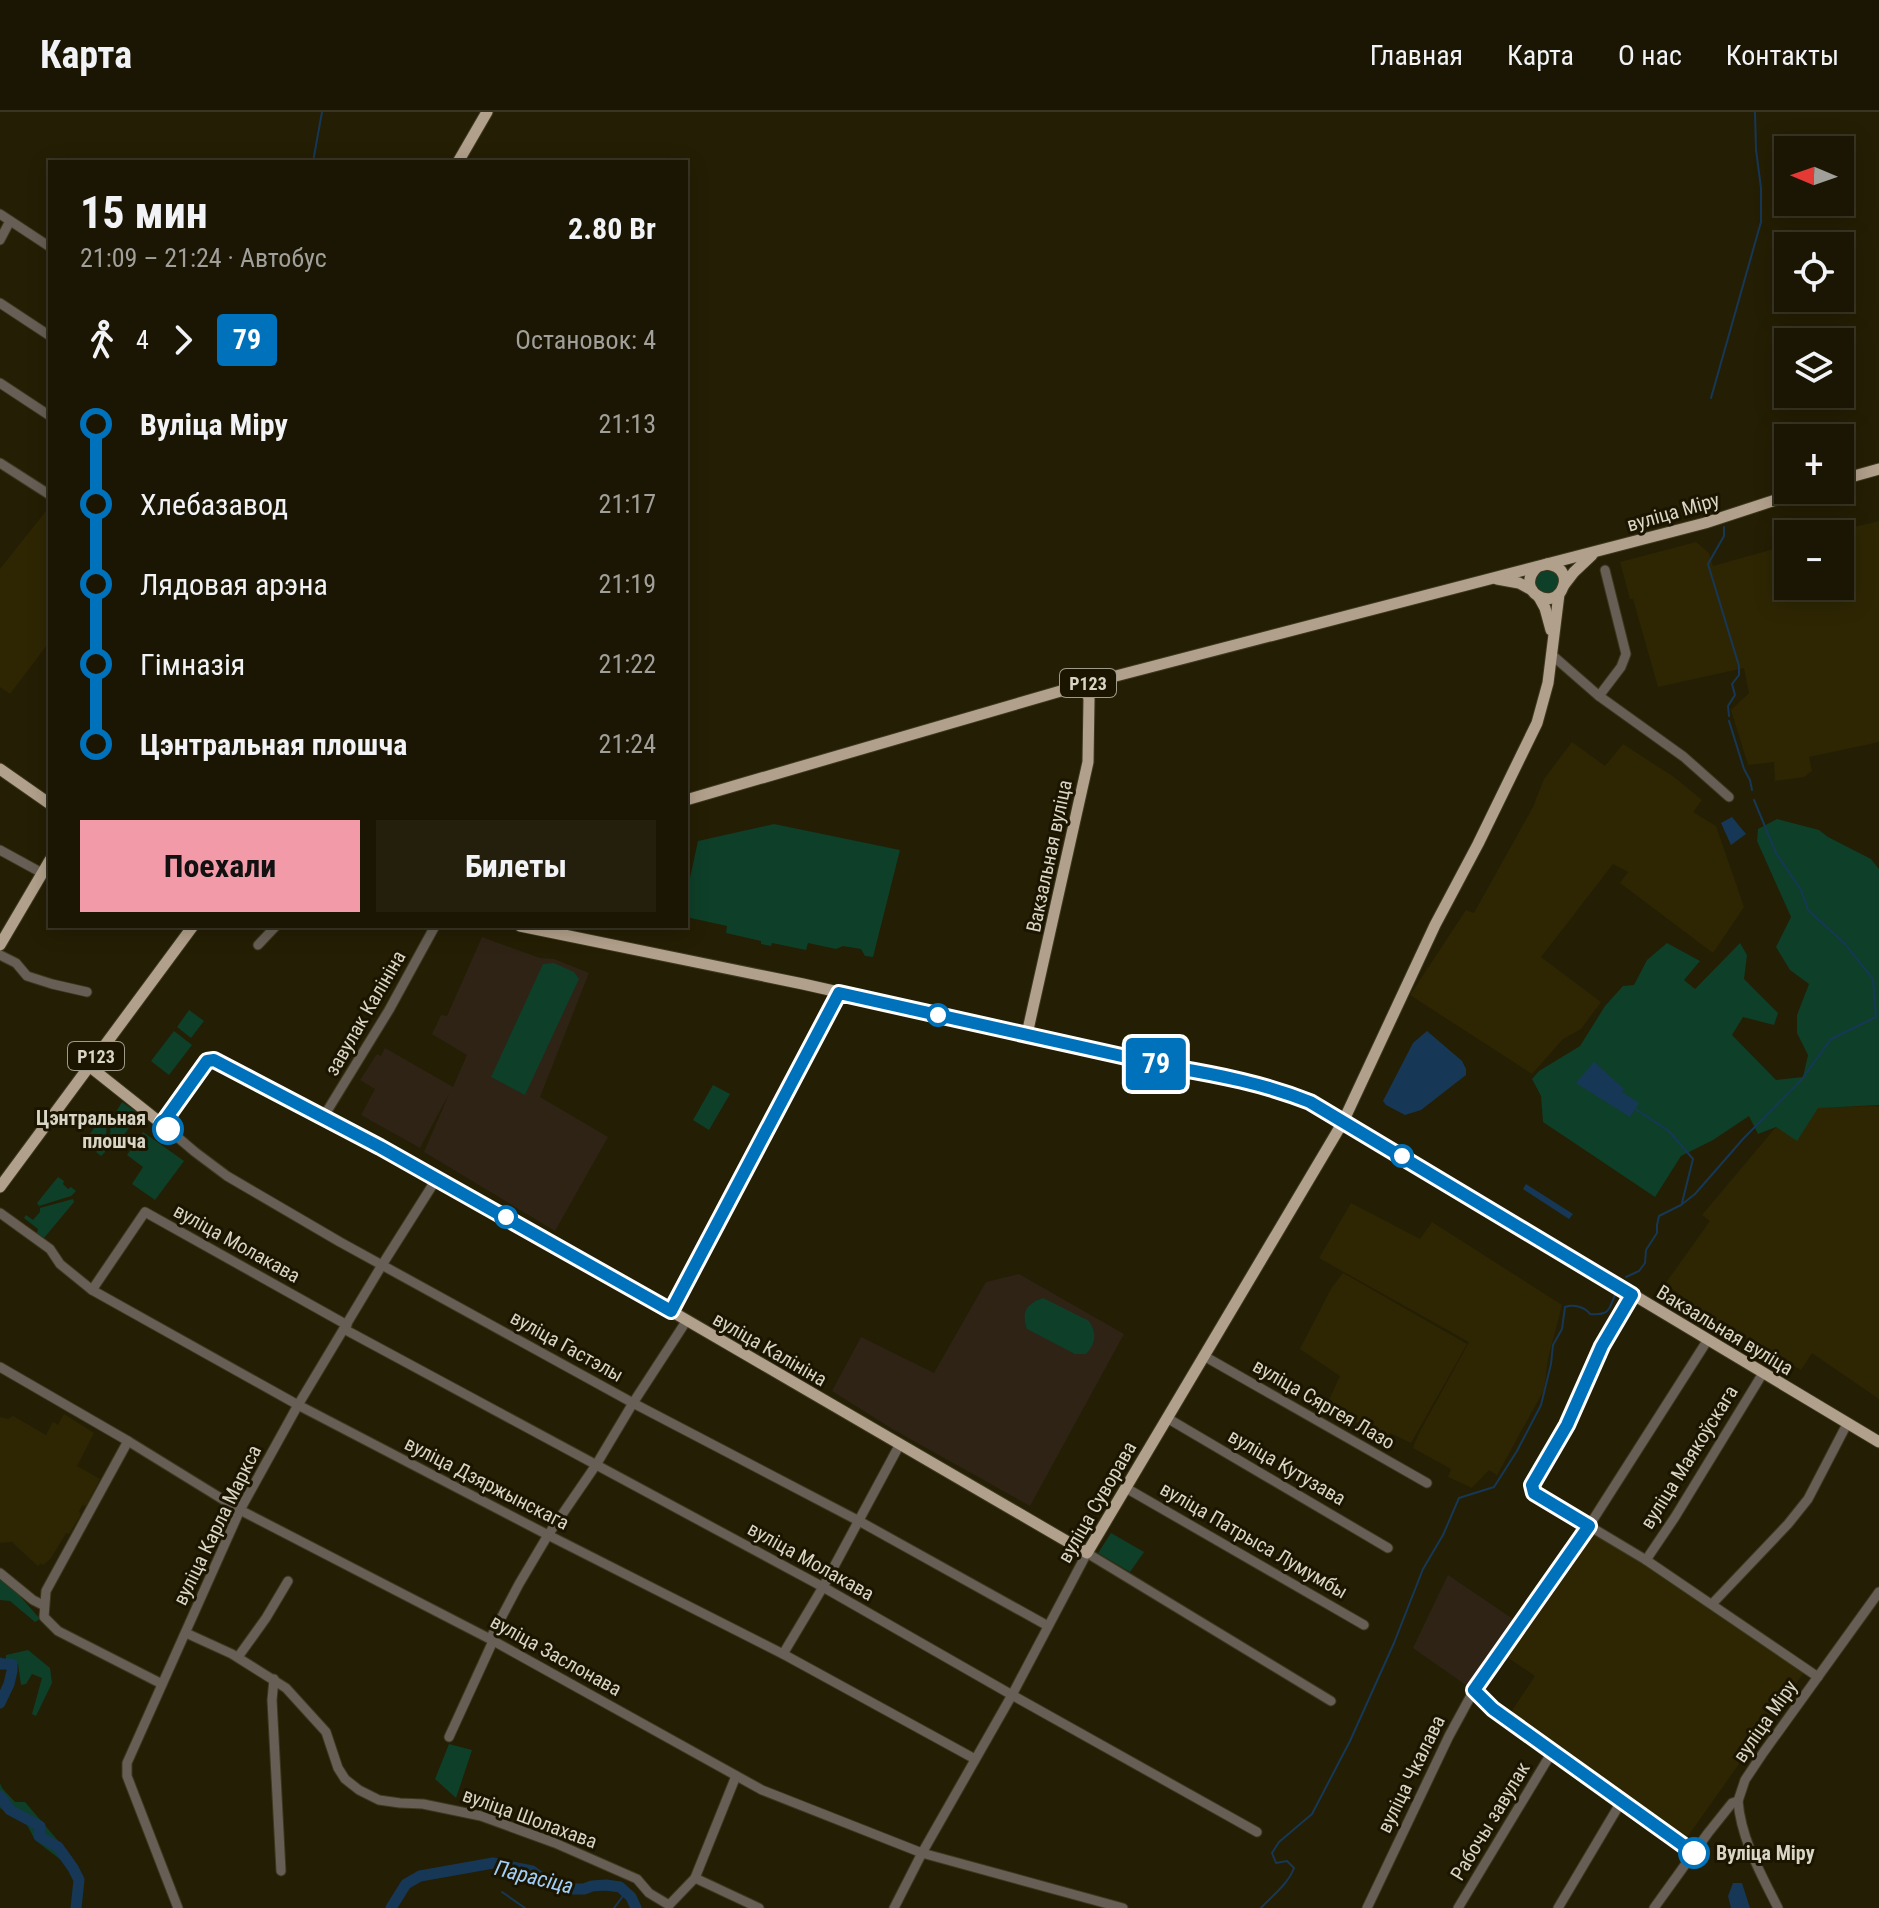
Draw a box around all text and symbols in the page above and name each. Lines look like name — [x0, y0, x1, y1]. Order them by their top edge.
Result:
text: Карта — [40, 33, 132, 77]
text: Главная — [1370, 39, 1463, 72]
text: Карта — [1507, 39, 1574, 72]
text: О нас — [1618, 39, 1682, 72]
text: Контакты — [1726, 39, 1839, 72]
north arrow — [1774, 136, 1854, 216]
map controls — [1774, 136, 1854, 600]
text: 15 мин — [80, 187, 208, 239]
text: 2.80 Br — [568, 211, 656, 246]
button: locate — [1774, 232, 1854, 312]
text: 21:09 – 21:24 · Автобус — [80, 243, 327, 273]
icon: walk — [80, 318, 124, 362]
icon: forward — [161, 318, 205, 362]
text: 79 — [233, 323, 261, 356]
text: 4 — [136, 325, 149, 355]
text: Остановок: 4 — [515, 325, 656, 355]
button: layers — [1774, 328, 1854, 408]
text: Вуліца Міру — [140, 407, 288, 442]
text: 21:13 — [599, 409, 656, 439]
button: + — [1774, 424, 1854, 504]
text: Хлебазавод — [140, 487, 288, 522]
street label: вуліца Міру — [1624, 487, 1722, 537]
text: 21:17 — [599, 489, 656, 519]
button: − — [1774, 520, 1854, 600]
text: Лядовая арэна — [140, 567, 328, 602]
text: 21:19 — [599, 569, 656, 599]
text: Гімназія — [140, 647, 245, 682]
text: 21:22 — [599, 649, 656, 679]
road number: Р123 — [1060, 669, 1116, 697]
text: Цэнтральная плошча — [140, 727, 407, 762]
text: 21:24 — [599, 729, 656, 759]
street label: Вакзальная вуліца — [1021, 778, 1077, 934]
button: Поехали — [80, 820, 360, 912]
button: Билеты — [376, 820, 656, 912]
street label: завулак Калініна — [319, 946, 411, 1080]
unlabelled marker — [927, 1004, 949, 1026]
line badge: 79 — [1120, 1038, 1192, 1090]
road number: Р123 — [68, 1042, 124, 1070]
text: 79 — [1142, 1047, 1170, 1080]
place label: Цэнтральная плошча — [36, 1106, 146, 1153]
marker: Цэнтральная плошча — [153, 1114, 183, 1144]
unlabelled marker — [1391, 1145, 1413, 1167]
street label: вуліца Молакава — [170, 1198, 304, 1288]
unlabelled marker — [495, 1206, 517, 1228]
street label: Вакзальная вуліца — [1652, 1280, 1798, 1380]
street label: вуліца Гастэлы — [506, 1305, 628, 1387]
street label: вуліца Калініна — [709, 1307, 831, 1391]
street label: вуліца Сяргея Лазо — [1249, 1354, 1399, 1454]
street label: вуліца Маякоўскага — [1635, 1381, 1743, 1533]
street label: вуліца Кутузава — [1224, 1424, 1350, 1510]
street label: вуліца Дзяржынскага — [401, 1431, 573, 1535]
street label: вуліца Суворава — [1053, 1437, 1141, 1567]
street label: вуліца Карла Маркса — [168, 1441, 266, 1609]
street label: вуліца Патрыса Лумумбы — [1156, 1476, 1352, 1604]
street label: вуліца Молакава — [744, 1516, 878, 1606]
street label: вуліца Заслонава — [486, 1609, 626, 1701]
street label: вуліца Міру — [1728, 1675, 1802, 1767]
street label: вуліца Чкалава — [1372, 1711, 1450, 1837]
street label: Рабочы завулак — [1445, 1757, 1535, 1885]
street label: вуліца Шолахава — [459, 1783, 601, 1853]
marker: Вуліца Міру — [1679, 1838, 1709, 1868]
place label: Вуліца Міру — [1716, 1841, 1815, 1865]
water label: Парасіца — [492, 1855, 576, 1899]

